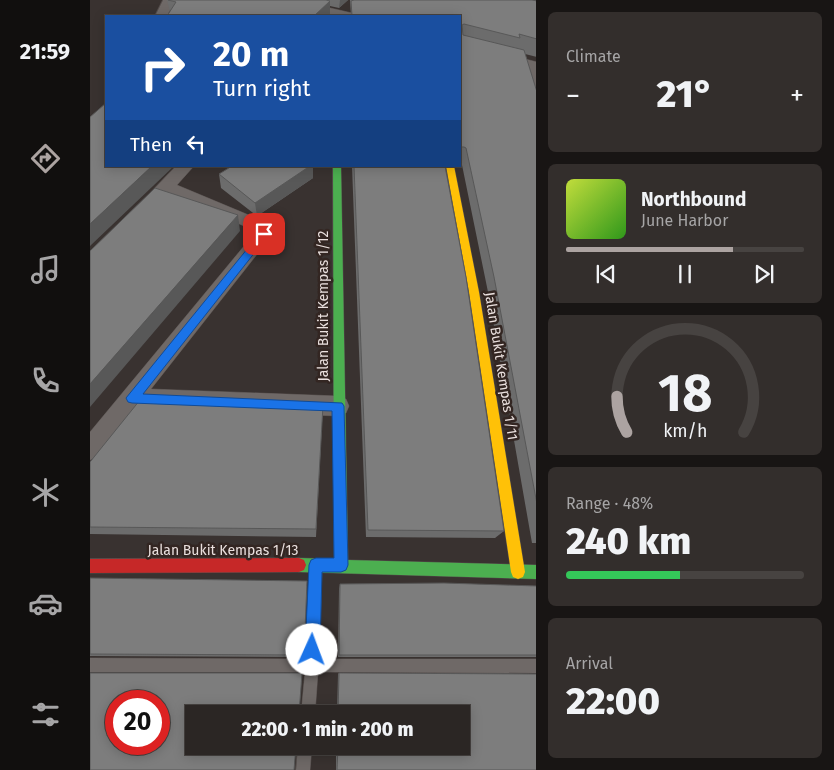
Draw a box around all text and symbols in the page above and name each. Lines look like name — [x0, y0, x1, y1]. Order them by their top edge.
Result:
text: 20 m — [213, 33, 289, 75]
icon: right — [130, 35, 195, 100]
text: 21:59 — [20, 38, 70, 65]
text: Climate — [566, 47, 621, 66]
text: 21° — [657, 71, 713, 117]
text: Turn right — [213, 75, 310, 102]
text: − — [566, 79, 580, 112]
text: + — [790, 79, 804, 112]
icon: left — [182, 130, 210, 158]
text: Then — [130, 133, 172, 156]
icon: directions — [28, 141, 63, 176]
text: Northbound — [641, 188, 746, 211]
text: June Harbor — [641, 211, 728, 230]
pin — [243, 213, 285, 255]
icon: arrive — [250, 220, 278, 248]
street label: Jalan Bukit Kempas 1/12 — [315, 230, 332, 381]
icon: music — [28, 252, 63, 287]
icon: previous — [592, 260, 620, 288]
icon: pause — [671, 260, 699, 288]
icon: next — [750, 260, 778, 288]
street label: Jalan Bukit Kempas 1/11 — [481, 291, 521, 441]
text: 18 — [658, 362, 712, 425]
icon: phone — [28, 363, 63, 398]
text: km/h — [663, 420, 707, 442]
icon: climate — [28, 475, 63, 510]
text: Range · 48% — [566, 494, 653, 513]
text: 240 km — [566, 518, 691, 564]
street label: Jalan Bukit Kempas 1/13 — [148, 542, 298, 559]
icon: car — [28, 586, 63, 621]
position arrow — [285, 623, 337, 675]
text: Arrival — [566, 654, 613, 673]
text: 22:00 — [566, 678, 660, 724]
speed limit sign: 20 — [105, 690, 170, 755]
icon: filters — [28, 697, 63, 732]
text: 22:00 · 1 min · 200 m — [242, 718, 413, 741]

